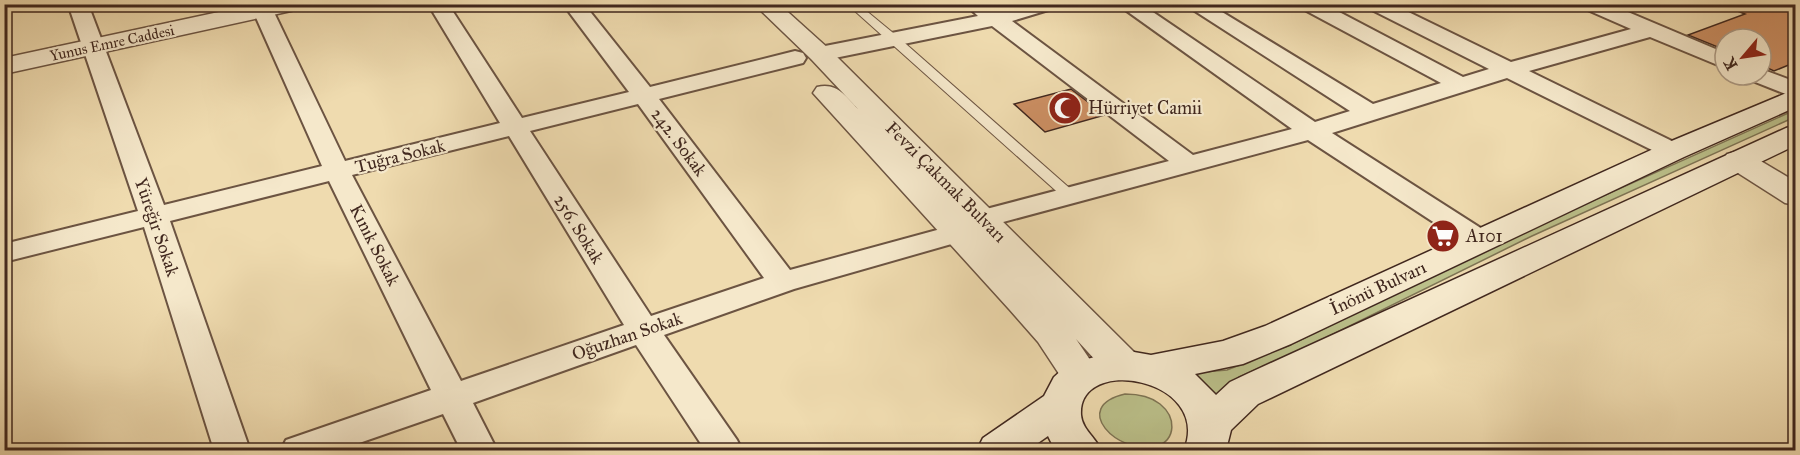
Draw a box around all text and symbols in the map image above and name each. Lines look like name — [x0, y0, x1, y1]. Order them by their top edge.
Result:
street label: Yunus Emre Caddesi — [48, 21, 176, 65]
north arrow — [1713, 27, 1773, 87]
text: K — [1719, 54, 1741, 74]
mosque icon: Hürriyet Camii — [1047, 90, 1083, 126]
place label: Hürriyet Camii — [1088, 97, 1202, 119]
street label: 242. Sokak — [646, 104, 712, 181]
street label: Fevzi Çakmak Bulvarı — [881, 117, 1011, 247]
street label: Tuğra Sokak — [353, 134, 448, 179]
street label: Yüreğir Sokak — [129, 175, 184, 280]
street label: 256. Sokak — [549, 190, 609, 268]
street label: Kınık Sokak — [345, 201, 405, 290]
supermarket icon: A101 — [1425, 218, 1461, 254]
place label: A101 — [1465, 225, 1503, 247]
street label: İnönü Bulvarı — [1326, 255, 1430, 320]
street label: Oğuzhan Sokak — [569, 307, 686, 366]

